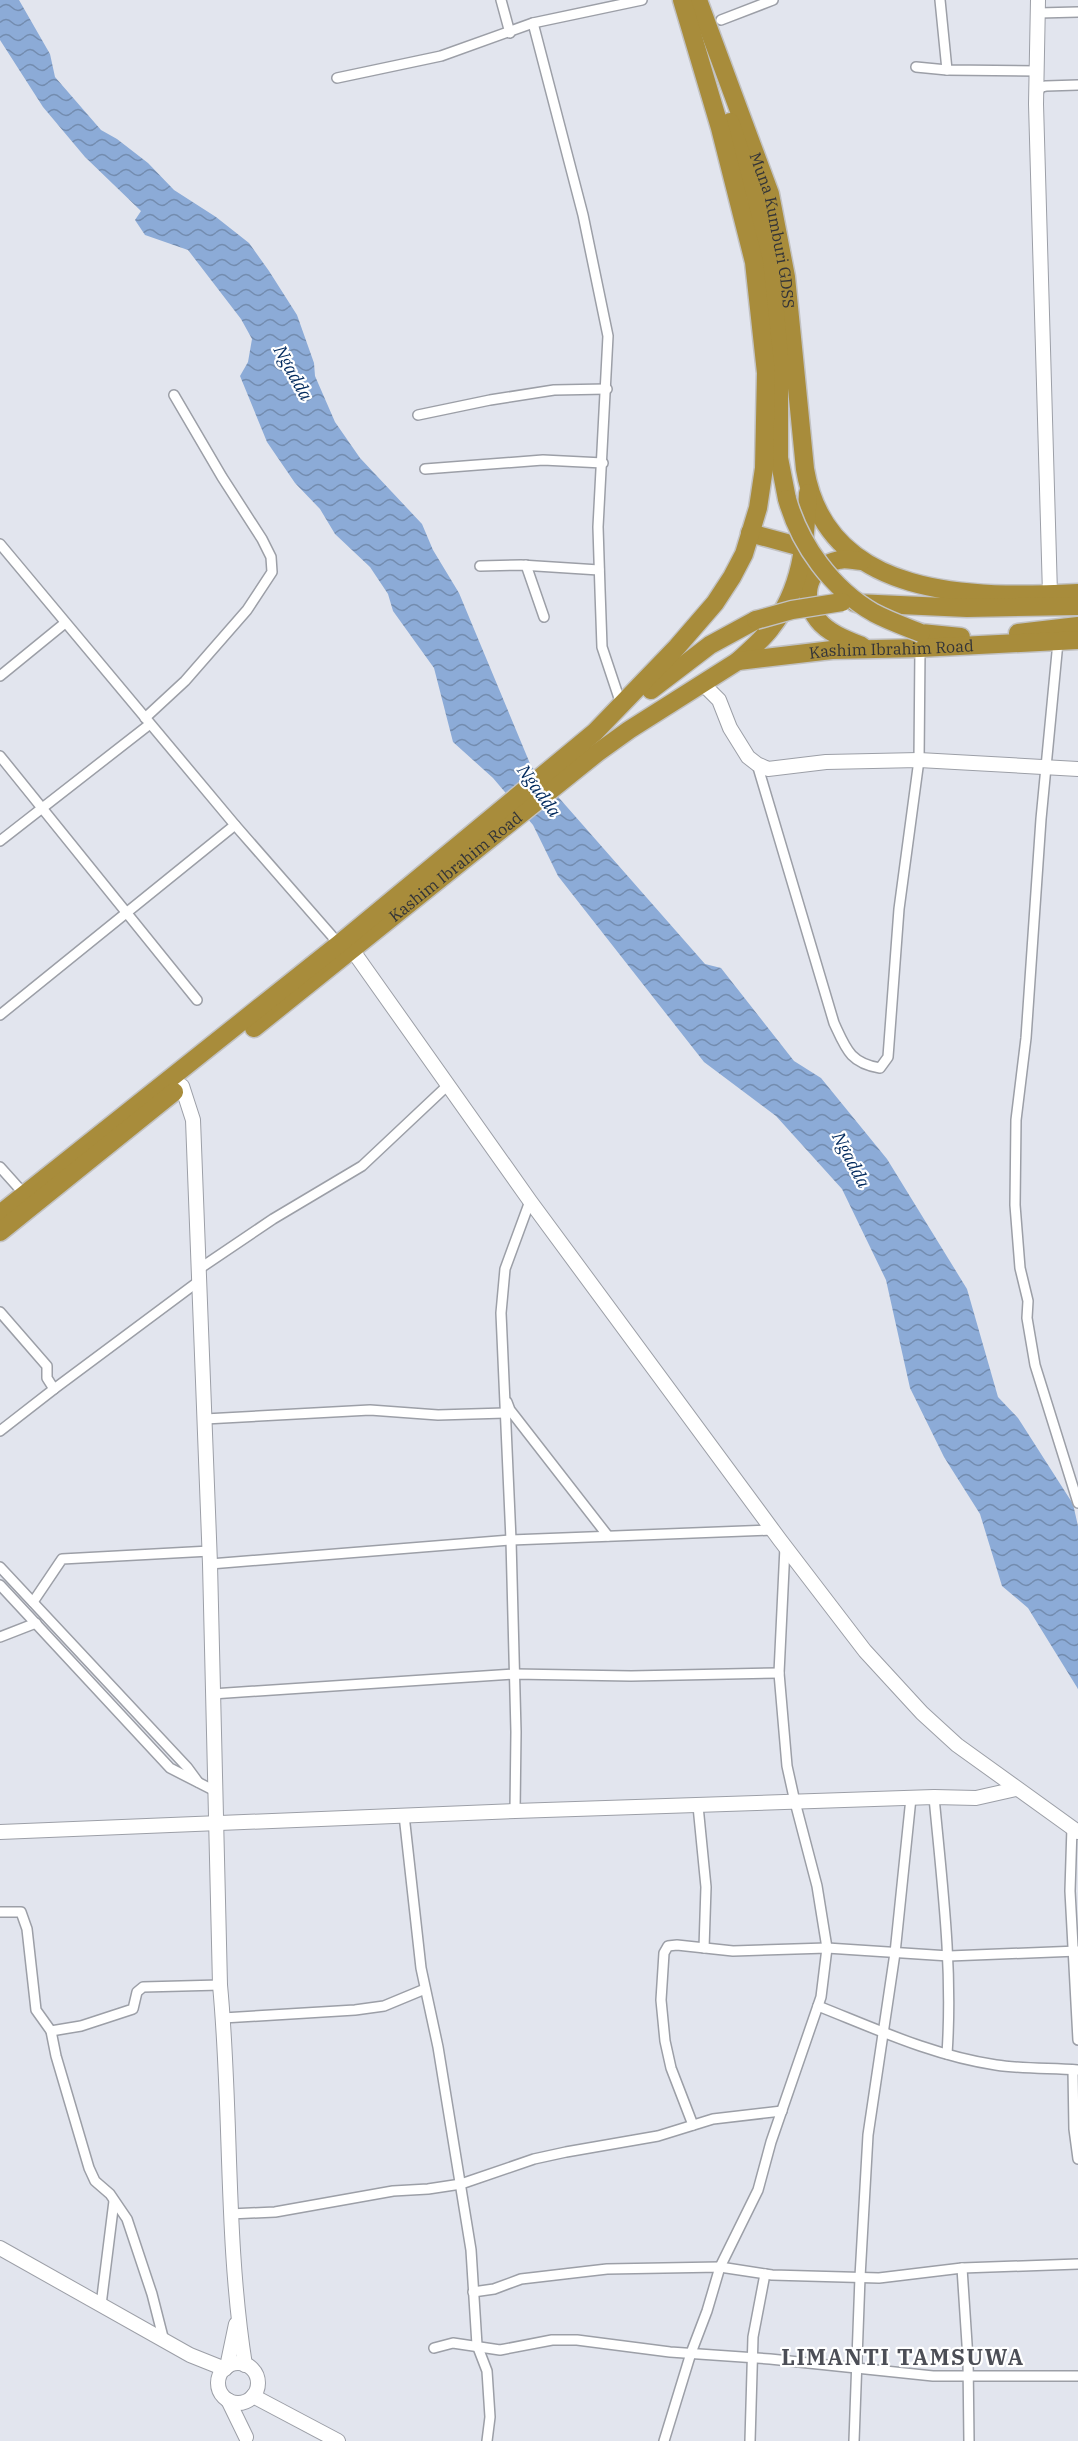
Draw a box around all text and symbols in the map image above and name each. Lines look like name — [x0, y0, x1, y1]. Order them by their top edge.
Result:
street label: Muna Kumburi GDSS — [745, 150, 799, 309]
water label: Ngadda — [268, 340, 318, 405]
street label: Kashim Ibrahim Road — [808, 635, 974, 663]
water label: Ngadda — [512, 759, 566, 822]
street label: Kashim Ibrahim Road — [385, 807, 526, 926]
water label: Ngadda — [827, 1127, 876, 1192]
district label: LIMANTI TAMSUWA — [781, 2342, 1025, 2371]

